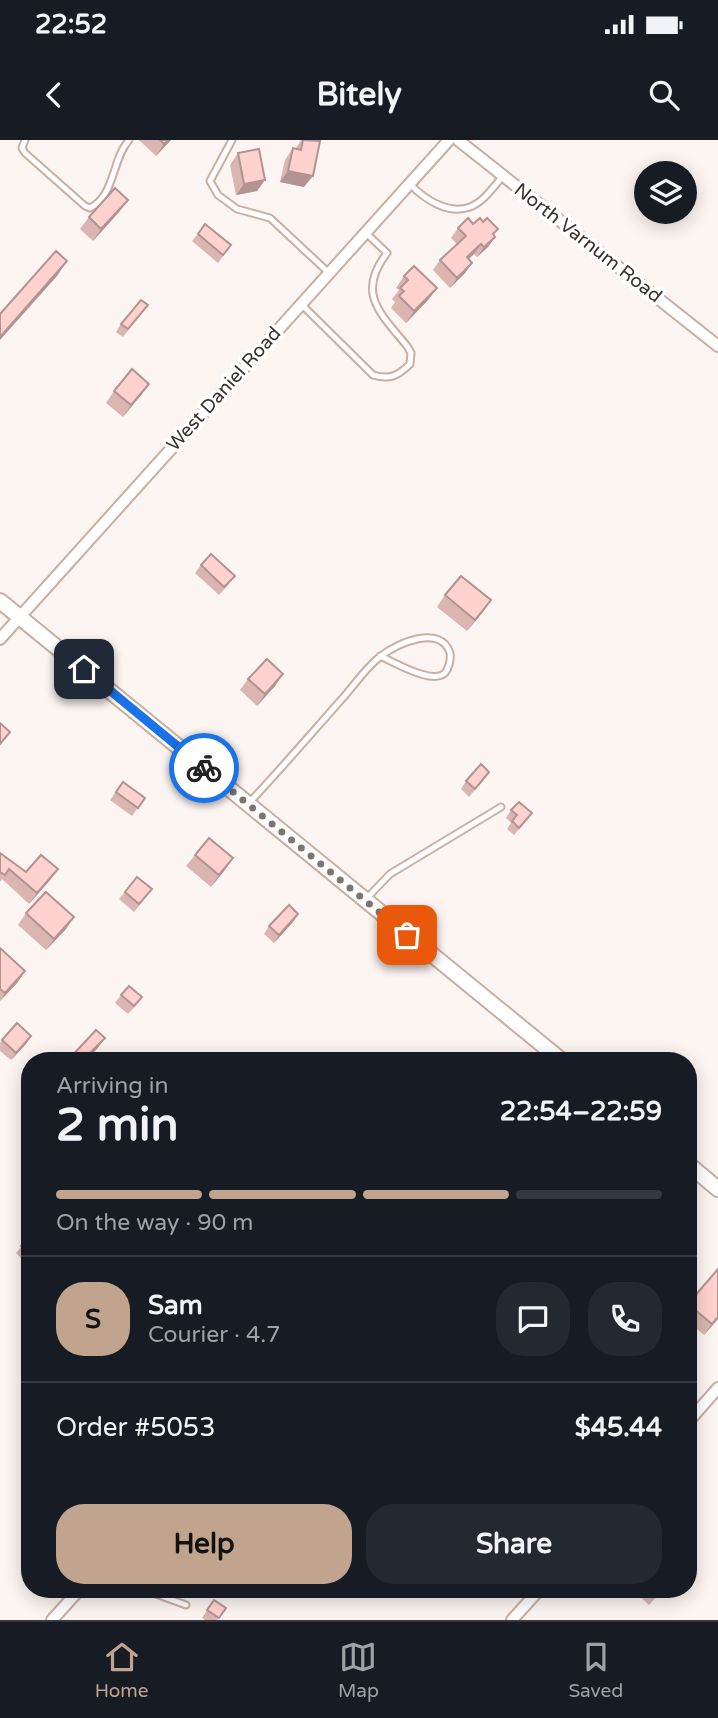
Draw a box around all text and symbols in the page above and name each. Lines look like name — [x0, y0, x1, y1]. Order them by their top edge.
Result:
text: 22:52 — [35, 9, 107, 40]
icon: back — [35, 76, 73, 114]
text: Bitely — [316, 76, 402, 114]
icon: search — [645, 76, 683, 114]
map controls — [634, 161, 697, 224]
button: layers — [634, 161, 697, 224]
street label: North Varnum Road — [510, 179, 666, 307]
street label: West Daniel Road — [162, 322, 286, 456]
pin — [54, 639, 114, 699]
icon: home — [65, 650, 103, 688]
courier — [169, 733, 239, 803]
icon: bike — [185, 749, 223, 787]
pin — [377, 905, 437, 965]
icon: bag — [388, 916, 426, 954]
text: Arriving in — [56, 1072, 169, 1100]
text: 22:54–22:59 — [500, 1096, 662, 1127]
text: 2 min — [56, 1098, 179, 1153]
text: On the way · 90 m — [56, 1209, 253, 1237]
button: chat — [496, 1282, 570, 1356]
button: phone — [588, 1282, 662, 1356]
text: Sam — [148, 1290, 203, 1321]
text: S — [85, 1304, 101, 1335]
text: Courier · 4.7 — [148, 1321, 281, 1349]
text: Order #5053 — [56, 1412, 216, 1443]
text: $45.44 — [575, 1412, 662, 1443]
button: Help — [56, 1504, 352, 1584]
button: Share — [366, 1504, 662, 1584]
tab: Home — [95, 1638, 149, 1702]
tab: Map — [338, 1638, 379, 1702]
tab: Saved — [568, 1638, 623, 1702]

